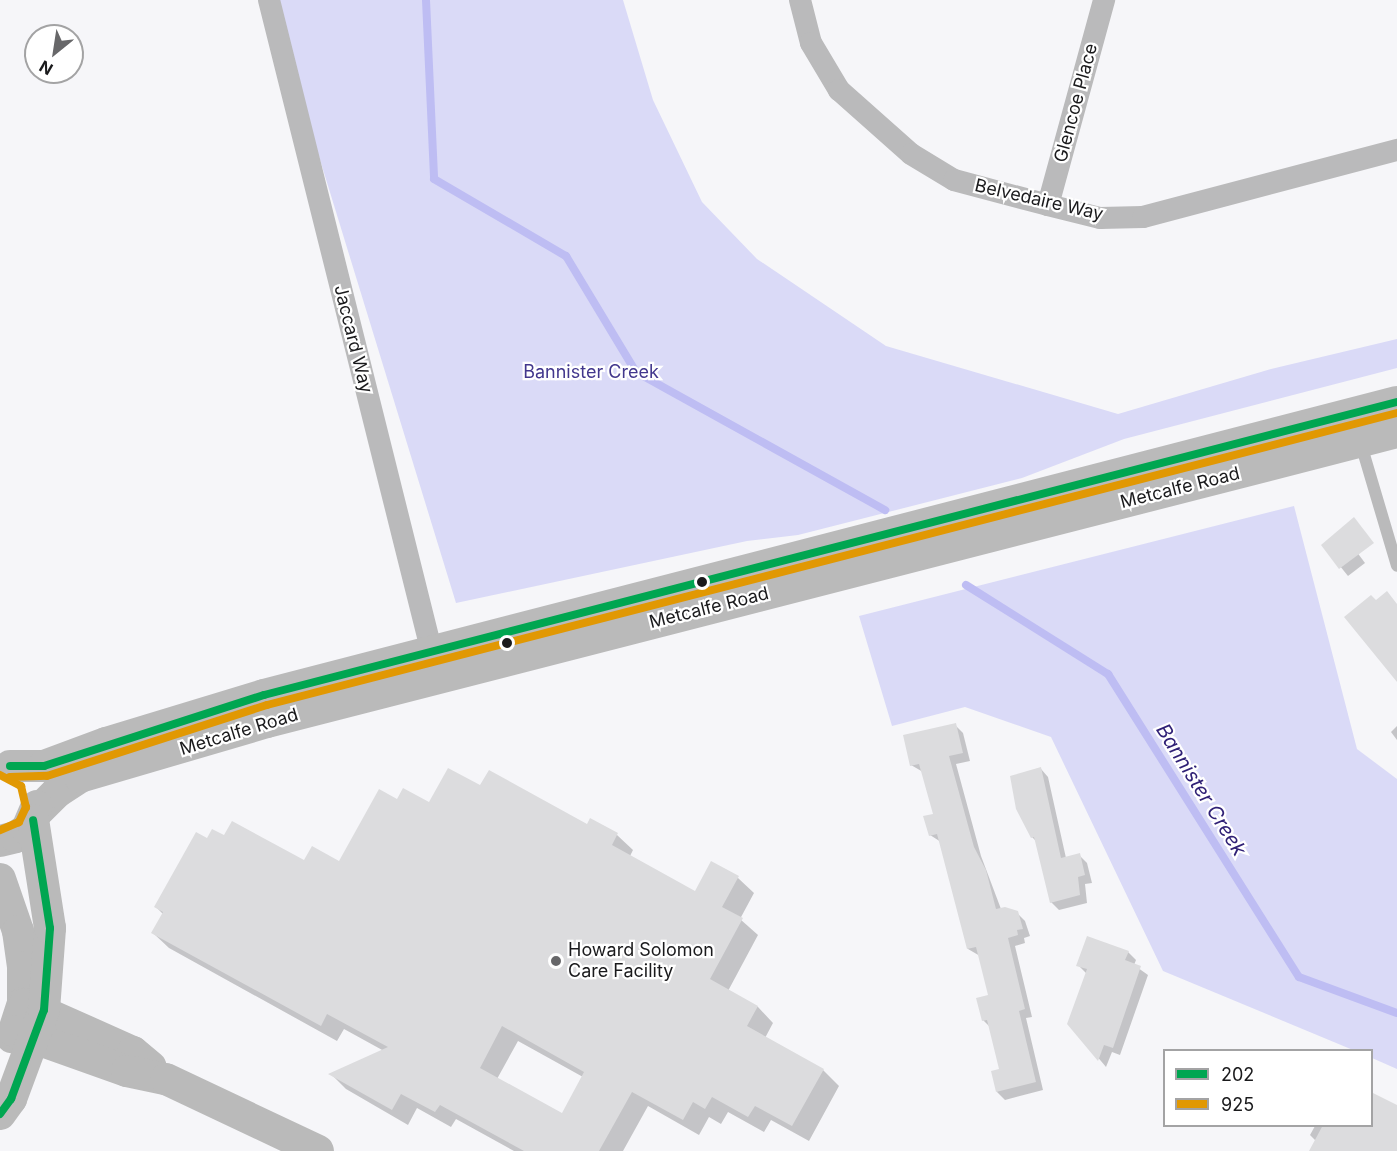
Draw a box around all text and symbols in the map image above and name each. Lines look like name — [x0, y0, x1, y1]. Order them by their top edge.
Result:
north arrow — [24, 24, 84, 84]
street label: Glencoe Place — [1050, 41, 1102, 165]
text: N — [36, 56, 56, 80]
street label: Belvedaire Way — [973, 175, 1105, 225]
street label: Jaccard Way — [329, 283, 377, 395]
park label: Bannister Creek — [523, 361, 659, 383]
street label: Metcalfe Road — [1118, 463, 1242, 513]
unlabelled marker — [696, 576, 708, 588]
street label: Metcalfe Road — [647, 583, 771, 633]
unlabelled marker — [501, 637, 513, 649]
street label: Metcalfe Road — [177, 704, 301, 760]
water label: Bannister Creek — [1151, 719, 1251, 861]
place label: Howard Solomon Care Facility — [568, 940, 714, 982]
marker: Howard Solomon Care Facility — [549, 954, 563, 968]
legend — [1163, 1049, 1373, 1127]
text: 202 — [1221, 1064, 1254, 1085]
text: 925 — [1221, 1094, 1254, 1115]

